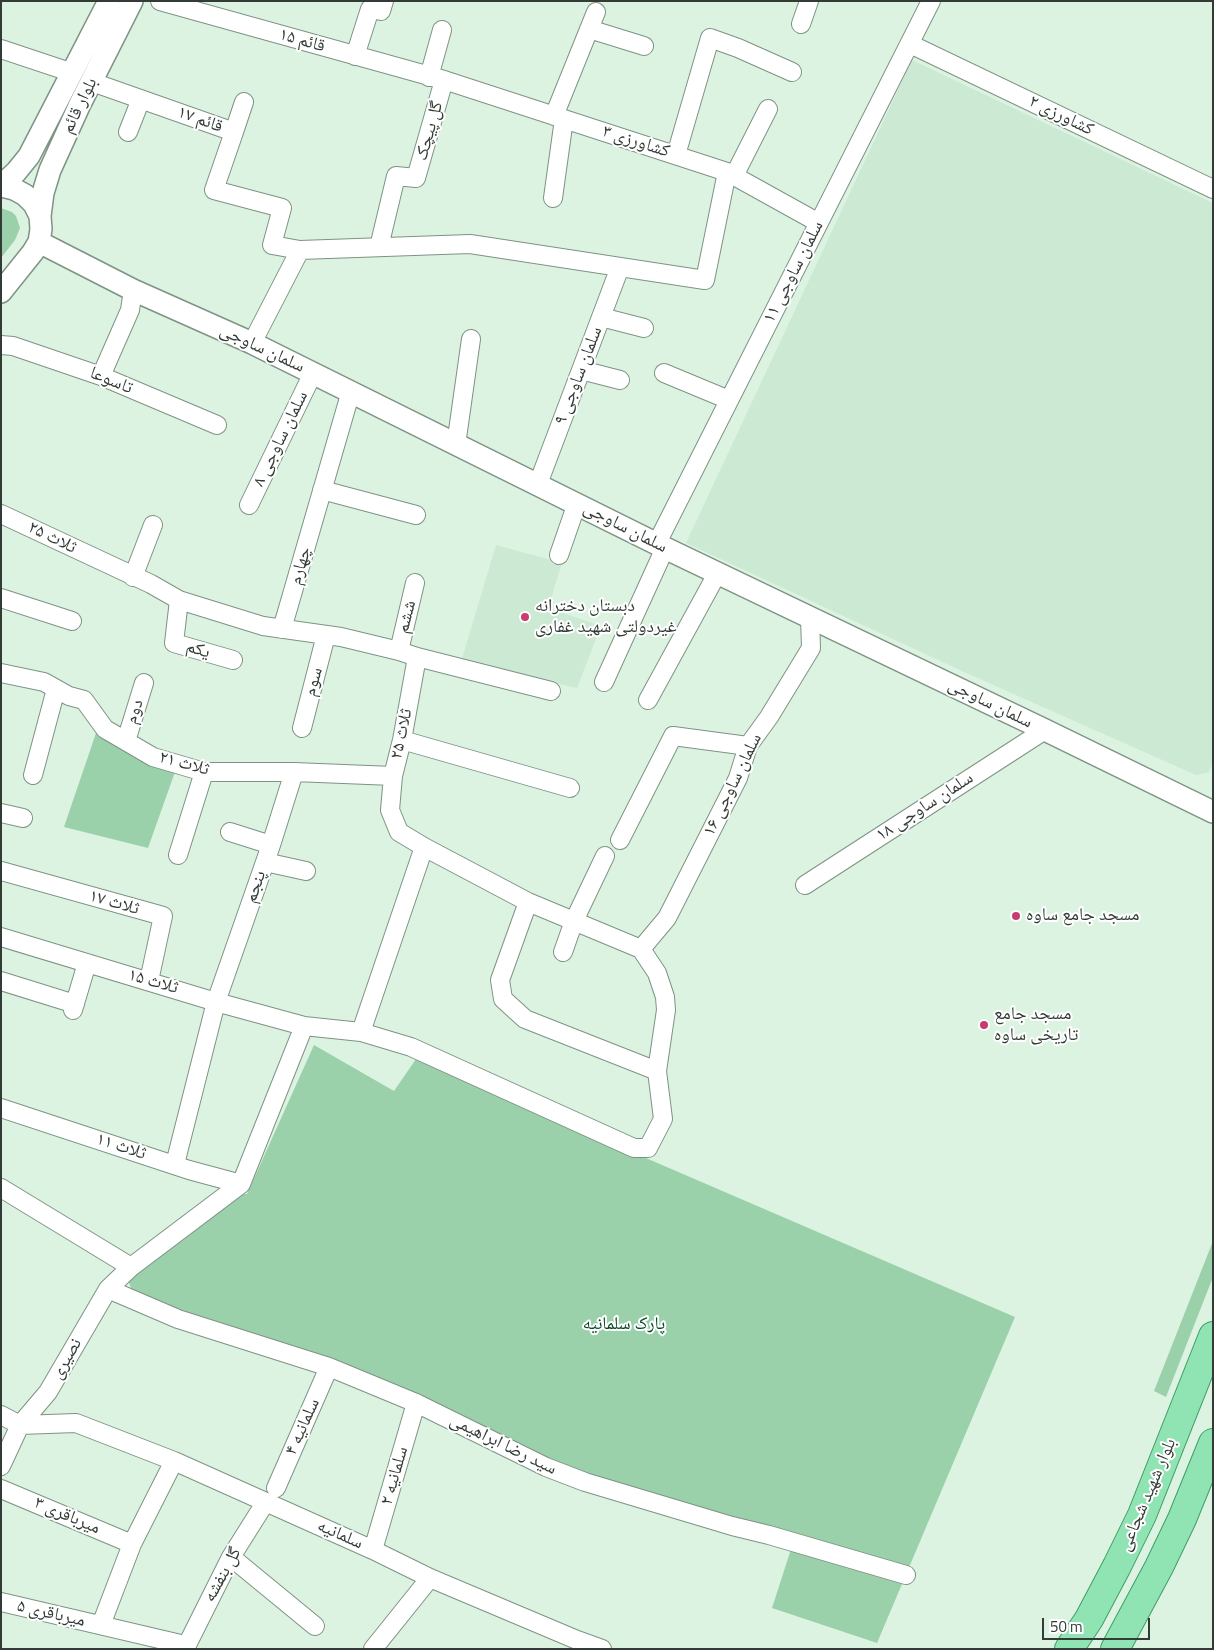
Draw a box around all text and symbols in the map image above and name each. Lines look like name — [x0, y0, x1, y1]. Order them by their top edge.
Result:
street label: قائم ۱۵ — [277, 24, 327, 58]
street label: بلوار قائم — [57, 75, 103, 137]
street label: کشاورزی ۲ — [1025, 91, 1097, 141]
street label: گل پیچک — [411, 99, 449, 163]
street label: قائم ۱۷ — [174, 102, 226, 138]
street label: کشاورزی ۳ — [600, 121, 672, 163]
street label: سلمان ساوجی ۱۱ — [759, 217, 829, 327]
street label: سلمان ساوجی — [216, 320, 308, 378]
street label: سلمان ساوجی ۹ — [550, 324, 608, 428]
street label: تاسوعا — [86, 363, 136, 399]
street label: سلمان ساوجی ۸ — [249, 388, 313, 490]
street label: سلمان ساوجی — [579, 498, 671, 558]
street label: ثلاث ۲۵ — [24, 517, 80, 559]
street label: چهارم — [285, 544, 317, 588]
place label: دبستان دخترانه غیردولتی شهید غفاری — [535, 596, 677, 638]
street label: ششم — [392, 598, 422, 636]
marker: دبستان دخترانه غیردولتی شهید غفاری — [519, 611, 531, 623]
street label: یکم — [183, 636, 213, 664]
street label: سوم — [300, 665, 328, 699]
street label: سلمان ساوجی — [944, 674, 1036, 734]
street label: دوم — [121, 697, 149, 727]
street label: ثلاث ۲۵ — [386, 707, 418, 761]
street label: سلمان ساوجی ۱۶ — [699, 730, 767, 840]
street label: ثلاث ۲۱ — [156, 747, 212, 781]
street label: سلمان ساوجی ۱۸ — [872, 768, 978, 846]
street label: پنجم — [240, 868, 272, 906]
street label: ثلاث ۱۷ — [86, 886, 142, 920]
place label: مسجد جامع ساوه — [1026, 905, 1140, 927]
marker: مسجد جامع ساوه — [1010, 910, 1022, 922]
street label: ثلاث ۱۵ — [125, 965, 181, 999]
place label: مسجد جامع تاریخی ساوه — [994, 1004, 1078, 1046]
marker: مسجد جامع تاریخی ساوه — [978, 1019, 990, 1031]
street label: ثلاث ۱۱ — [93, 1129, 149, 1165]
park label: پارک سلمانیه — [583, 1314, 665, 1336]
street label: نصیری — [47, 1335, 87, 1383]
street label: سلمانیه ۴ — [281, 1395, 325, 1459]
street label: سید رضا ابراهیمی — [446, 1410, 560, 1480]
street label: بلوار شهید شجاعی — [1115, 1435, 1181, 1555]
street label: سلمانیه ۲ — [376, 1444, 414, 1508]
street label: میرباقری ۳ — [31, 1492, 103, 1540]
street label: سلمانیه — [314, 1515, 366, 1555]
street label: گل بنفشه — [199, 1544, 247, 1606]
street label: میرباقری ۵ — [15, 1596, 87, 1632]
scale bar — [1044, 1608, 1152, 1640]
text: 50 m — [1050, 1615, 1083, 1638]

